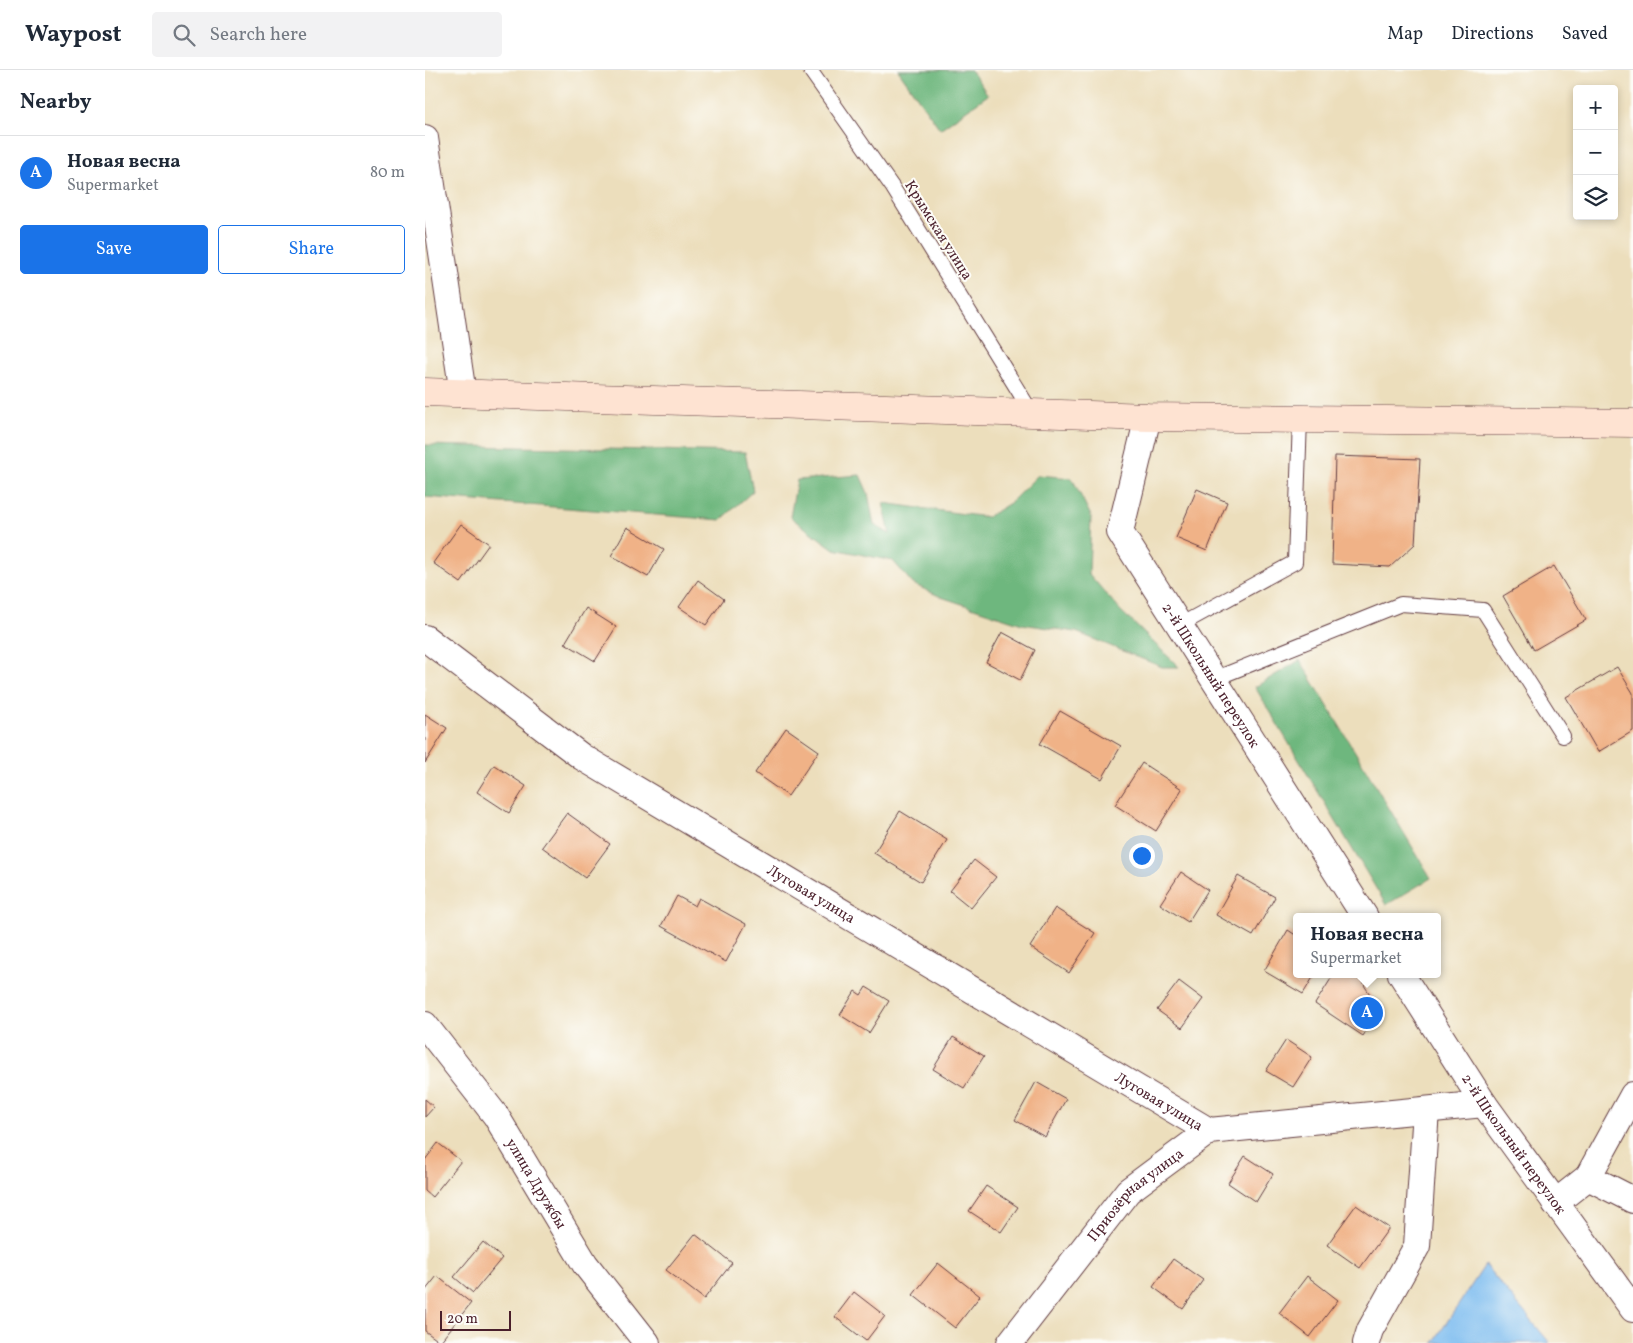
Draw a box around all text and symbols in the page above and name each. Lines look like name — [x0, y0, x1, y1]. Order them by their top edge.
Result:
search box — [152, 12, 502, 57]
text: Waypost — [25, 18, 122, 52]
icon: search — [170, 21, 198, 49]
text: Search here — [210, 22, 307, 48]
text: Map — [1387, 22, 1423, 47]
text: Directions — [1451, 22, 1534, 47]
text: Saved — [1562, 22, 1608, 47]
map controls — [1573, 85, 1618, 220]
button: + — [1573, 85, 1618, 130]
text: Nearby — [20, 88, 91, 117]
button: − — [1573, 130, 1618, 175]
text: Новая весна — [67, 149, 181, 175]
text: A — [30, 162, 42, 184]
text: 80 m — [370, 162, 405, 184]
text: Supermarket — [67, 175, 159, 197]
button: layers — [1573, 175, 1618, 220]
street label: Крымская улица — [899, 177, 977, 285]
button: Save — [20, 225, 208, 274]
button: Share — [218, 225, 405, 274]
street label: 2-й Школьный переулок — [1156, 599, 1264, 752]
your location — [1129, 843, 1155, 869]
street label: Луговая улица — [762, 861, 859, 930]
popup — [1293, 913, 1441, 978]
text: Новая весна — [1310, 922, 1424, 948]
text: Supermarket — [1310, 948, 1402, 970]
pin: A — [1351, 994, 1383, 1032]
street label: Луговая улица — [1110, 1068, 1206, 1137]
street label: 2-й Школьный переулок — [1455, 1070, 1570, 1219]
street label: улица Дружбы — [500, 1135, 571, 1234]
street label: Приозёрная улица — [1083, 1144, 1189, 1247]
scale bar — [440, 1308, 511, 1331]
text: 20 m — [447, 1310, 478, 1329]

